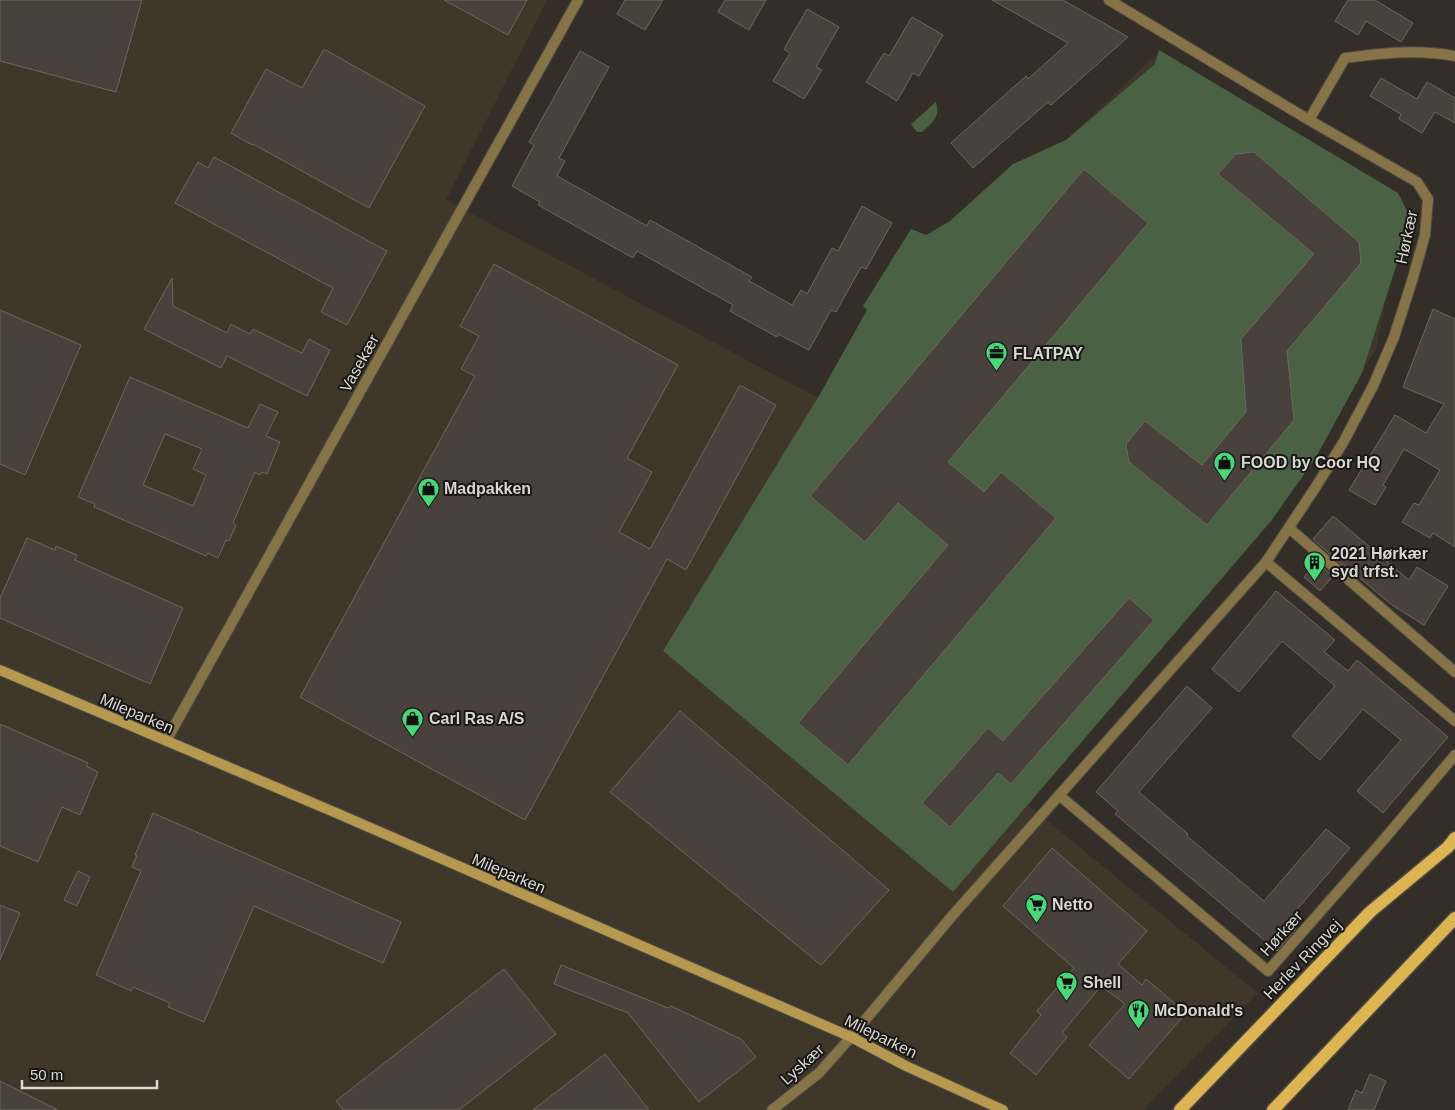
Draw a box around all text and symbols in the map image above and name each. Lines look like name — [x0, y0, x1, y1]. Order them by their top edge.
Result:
street label: Hørkær — [1393, 208, 1421, 265]
street label: Vasekær — [337, 331, 382, 395]
office icon: FLATPAY — [985, 341, 1009, 372]
place label: FLATPAY — [1013, 345, 1083, 362]
shop icon: FOOD by Coor HQ — [1213, 450, 1237, 481]
place label: FOOD by Coor HQ — [1241, 454, 1381, 471]
shop icon: Madpakken — [416, 476, 440, 507]
place label: Madpakken — [444, 480, 531, 497]
place label: 2021 Hørkær syd trfst. — [1331, 545, 1428, 580]
building icon: 2021 Hørkær syd trfst. — [1303, 550, 1327, 581]
street label: Mileparken — [97, 690, 176, 737]
shop icon: Carl Ras A/S — [401, 706, 425, 737]
place label: Carl Ras A/S — [429, 710, 525, 727]
street label: Mileparken — [469, 850, 548, 897]
supermarket icon: Netto — [1024, 892, 1048, 923]
place label: Netto — [1052, 896, 1093, 913]
street label: Hørkær — [1257, 907, 1306, 959]
street label: Herlev Ringvej — [1260, 916, 1345, 1003]
supermarket icon: Shell — [1055, 970, 1079, 1001]
place label: Shell — [1083, 974, 1121, 991]
restaurant icon: McDonald's — [1126, 998, 1150, 1029]
place label: McDonald's — [1154, 1002, 1243, 1019]
street label: Mileparken — [842, 1012, 920, 1061]
street label: Lyskær — [777, 1040, 828, 1088]
scale bar — [22, 1058, 158, 1090]
text: 50 m — [30, 1066, 63, 1083]

